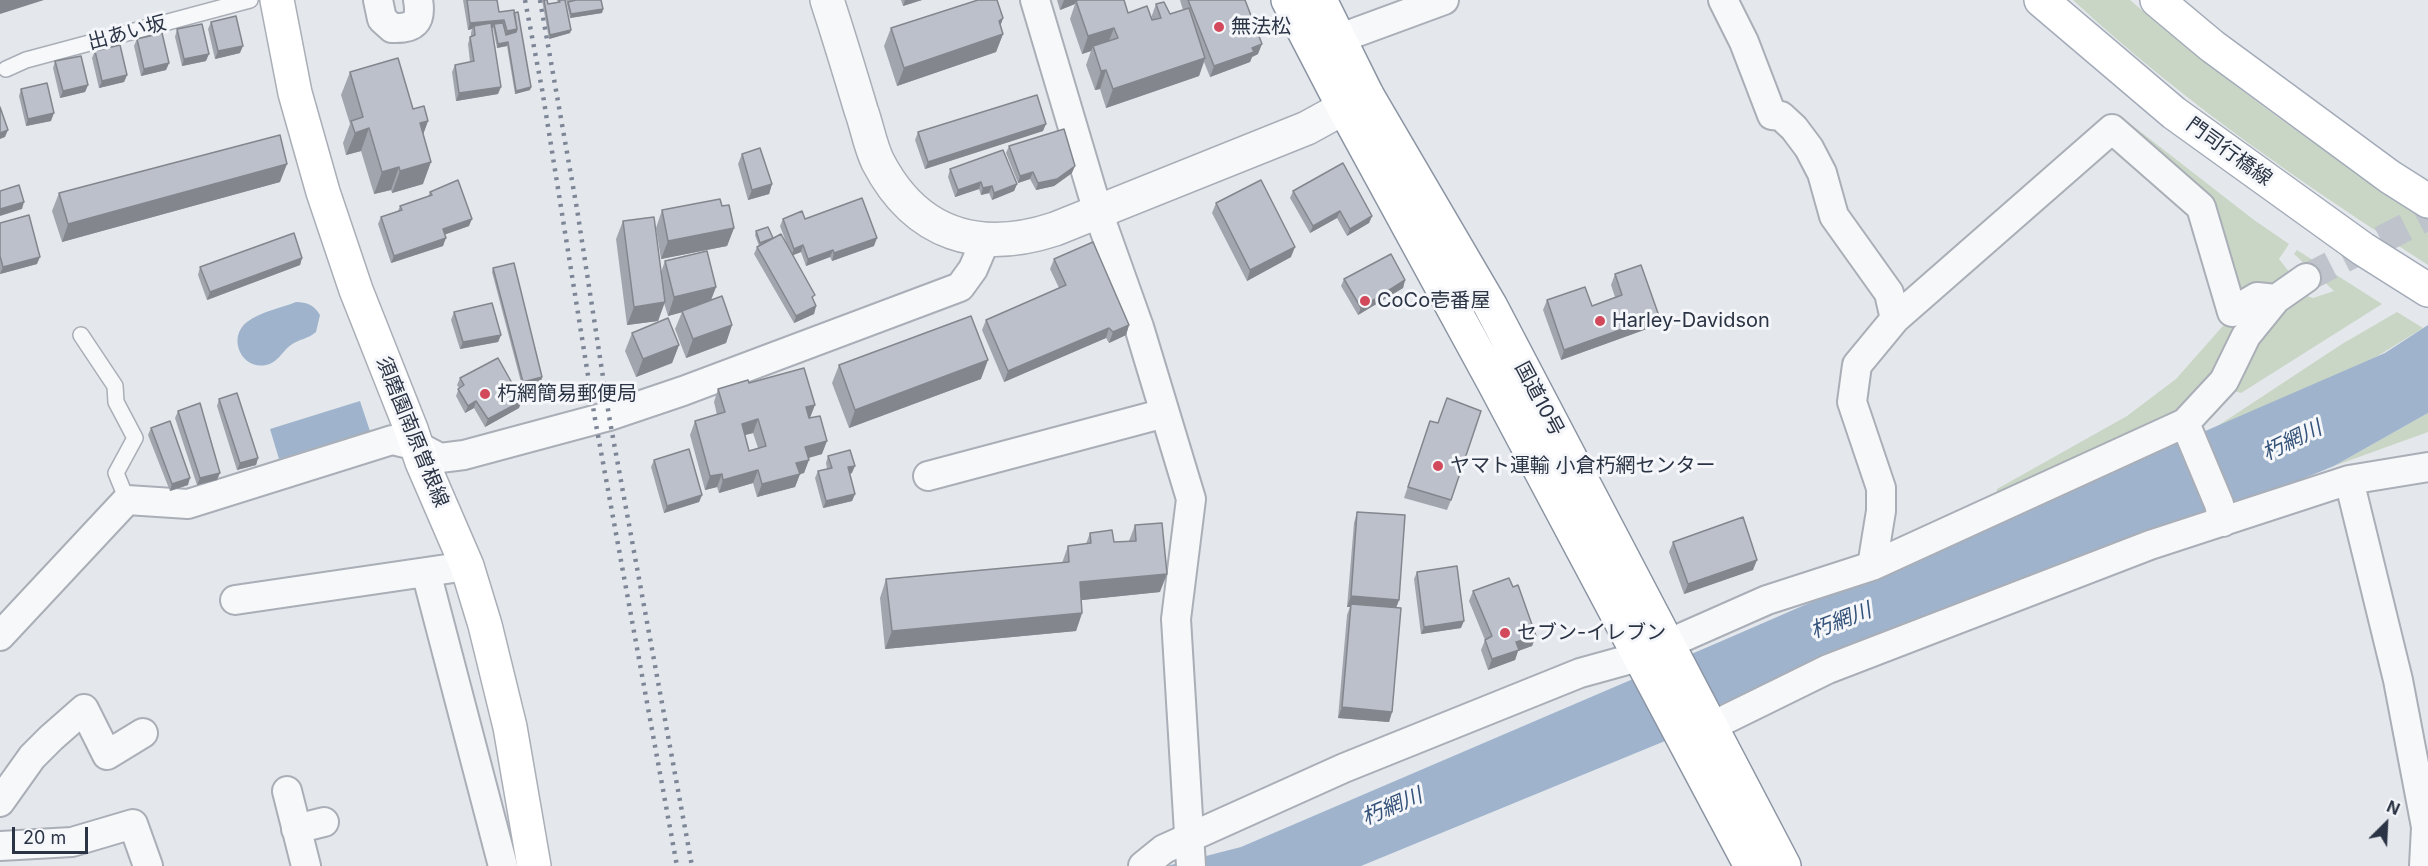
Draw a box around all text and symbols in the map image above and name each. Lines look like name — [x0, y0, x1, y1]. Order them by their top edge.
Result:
street label: 出あい坂 — [85, 11, 169, 55]
place label: 無法松 — [1231, 15, 1291, 39]
marker: 無法松 — [1212, 20, 1226, 34]
street label: 門司行橋線 — [2181, 113, 2277, 191]
place label: CoCo壱番屋 — [1377, 289, 1490, 313]
marker: CoCo壱番屋 — [1358, 294, 1372, 308]
place label: Harley-Davidson — [1612, 309, 1770, 333]
marker: Harley-Davidson — [1593, 314, 1607, 328]
street label: 須磨園南原曽根線 — [371, 353, 453, 511]
street label: 国道10号 — [1509, 358, 1569, 440]
place label: 朽網簡易郵便局 — [497, 382, 637, 406]
marker: 朽網簡易郵便局 — [478, 387, 492, 401]
water label: 朽網川 — [2258, 416, 2326, 466]
place label: ヤマト運輸 小倉朽網センター — [1450, 454, 1716, 478]
marker: ヤマト運輸 小倉朽網センター — [1431, 459, 1445, 473]
water label: 朽網川 — [1807, 598, 1875, 644]
place label: セブン-イレブン — [1517, 621, 1666, 645]
marker: セブン-イレブン — [1498, 626, 1512, 640]
water label: 朽網川 — [1358, 783, 1426, 831]
north arrow — [2356, 794, 2416, 854]
text: N — [2384, 796, 2403, 819]
scale bar — [15, 815, 92, 853]
text: 20 m — [23, 827, 66, 848]

